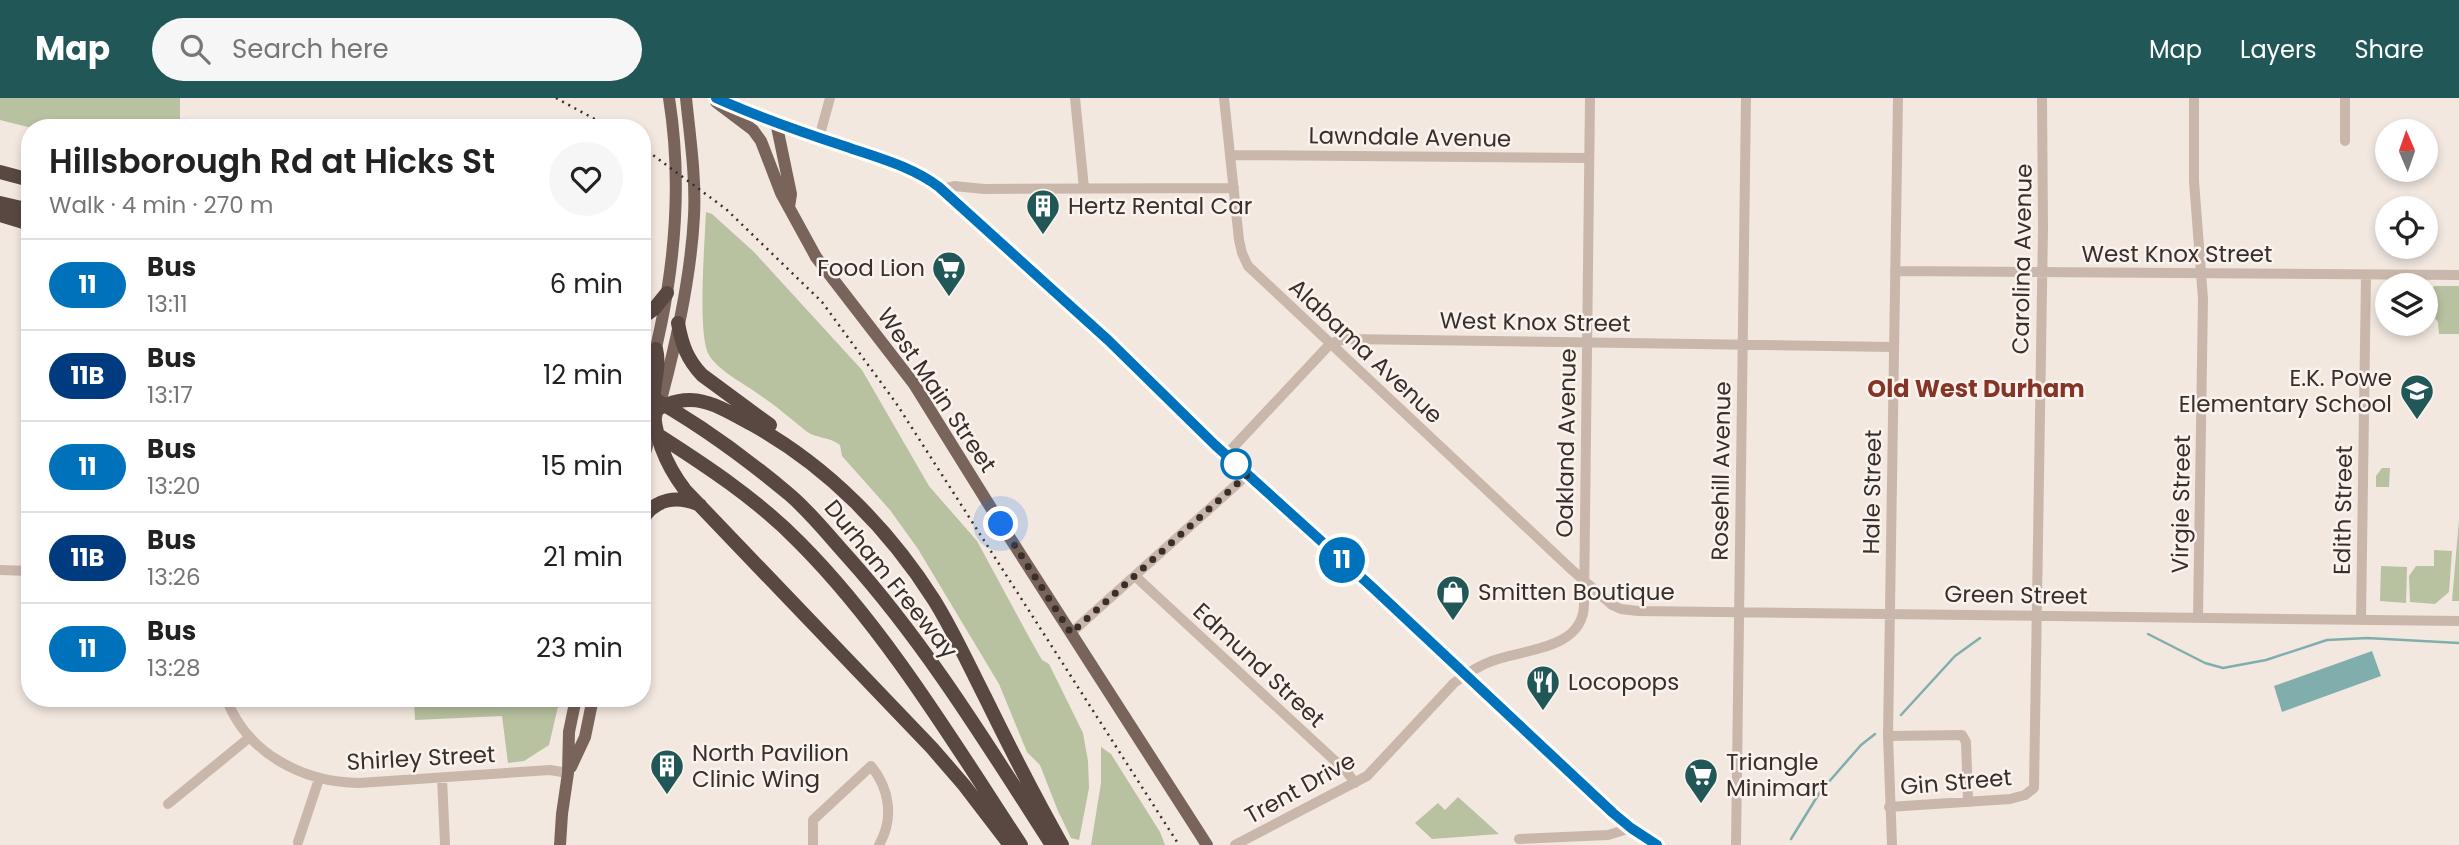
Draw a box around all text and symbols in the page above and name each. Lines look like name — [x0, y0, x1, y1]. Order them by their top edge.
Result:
search box — [152, 18, 642, 81]
text: Map — [35, 25, 110, 72]
icon: search — [176, 30, 214, 68]
text: Search here — [232, 31, 389, 67]
text: Map — [2149, 33, 2202, 66]
text: Layers — [2240, 33, 2316, 66]
text: Share — [2354, 33, 2424, 66]
street label: Lawndale Avenue — [1308, 119, 1512, 155]
north arrow — [2375, 119, 2438, 182]
map controls — [2375, 119, 2438, 336]
text: Hillsborough Rd at Hicks St — [49, 138, 495, 185]
button: heart — [549, 142, 623, 216]
street label: Carolina Avenue — [2004, 163, 2040, 355]
building icon: Hertz Rental Car — [1024, 187, 1062, 236]
text: Walk · 4 min · 270 m — [49, 189, 274, 221]
place label: Hertz Rental Car — [1068, 190, 1252, 222]
button: locate — [2375, 196, 2438, 259]
street label: West Knox Street — [2082, 238, 2272, 270]
text: Bus — [147, 249, 196, 285]
supermarket icon: Food Lion — [930, 249, 968, 298]
place label: Food Lion — [817, 252, 925, 284]
text: 6 min — [550, 266, 623, 302]
text: 11 — [78, 268, 97, 301]
street label: Alabama Avenue — [1282, 271, 1450, 431]
button: layers — [2375, 273, 2438, 336]
text: 13:11 — [147, 288, 188, 320]
street label: West Main Street — [870, 301, 1004, 479]
street label: West Knox Street — [1439, 304, 1631, 340]
text: Bus — [147, 340, 196, 376]
street label: Oakland Avenue — [1548, 348, 1584, 538]
text: 12 min — [543, 357, 623, 393]
text: 11B — [71, 359, 104, 392]
place label: E.K. Powe Elementary School — [2179, 362, 2392, 420]
district label: Old West Durham — [1867, 372, 2085, 405]
school or university icon: E.K. Powe Elementary School — [2398, 372, 2436, 421]
text: 13:17 — [147, 379, 193, 411]
street label: Rosehill Avenue — [1703, 381, 1739, 561]
street label: Hale Street — [1855, 429, 1889, 555]
text: Bus — [147, 431, 196, 467]
street label: Virgie Street — [2164, 434, 2198, 574]
street label: Edith Street — [2326, 445, 2360, 575]
text: 15 min — [542, 448, 623, 484]
unlabelled marker — [1221, 449, 1251, 479]
text: 11 — [78, 450, 97, 483]
text: 13:20 — [147, 470, 200, 502]
street label: Durham Freeway — [817, 493, 965, 665]
your location — [983, 506, 1018, 541]
text: Bus — [147, 522, 196, 558]
line badge: 11 — [1310, 537, 1374, 583]
text: 21 min — [543, 539, 623, 575]
text: 11B — [71, 541, 104, 574]
text: 11 — [1333, 543, 1351, 576]
text: 13:26 — [147, 561, 201, 593]
shop icon: Smitten Boutique — [1434, 573, 1472, 622]
place label: Smitten Boutique — [1478, 576, 1675, 608]
street label: Green Street — [1944, 578, 2088, 612]
street label: Edmund Street — [1186, 595, 1332, 735]
text: Bus — [147, 613, 196, 649]
text: 23 min — [536, 630, 623, 666]
text: 11 — [78, 632, 97, 665]
text: 13:28 — [147, 652, 201, 684]
restaurant icon: Locopops — [1524, 663, 1562, 712]
place label: Locopops — [1568, 666, 1679, 698]
place label: North Pavilion Clinic Wing — [692, 737, 849, 795]
street label: Shirley Street — [346, 738, 496, 778]
street label: Trent Drive — [1239, 744, 1361, 832]
place label: Triangle Minimart — [1726, 746, 1828, 804]
building icon: North Pavilion Clinic Wing — [648, 747, 686, 796]
supermarket icon: Triangle Minimart — [1682, 756, 1720, 805]
street label: Gin Street — [1899, 761, 2013, 803]

